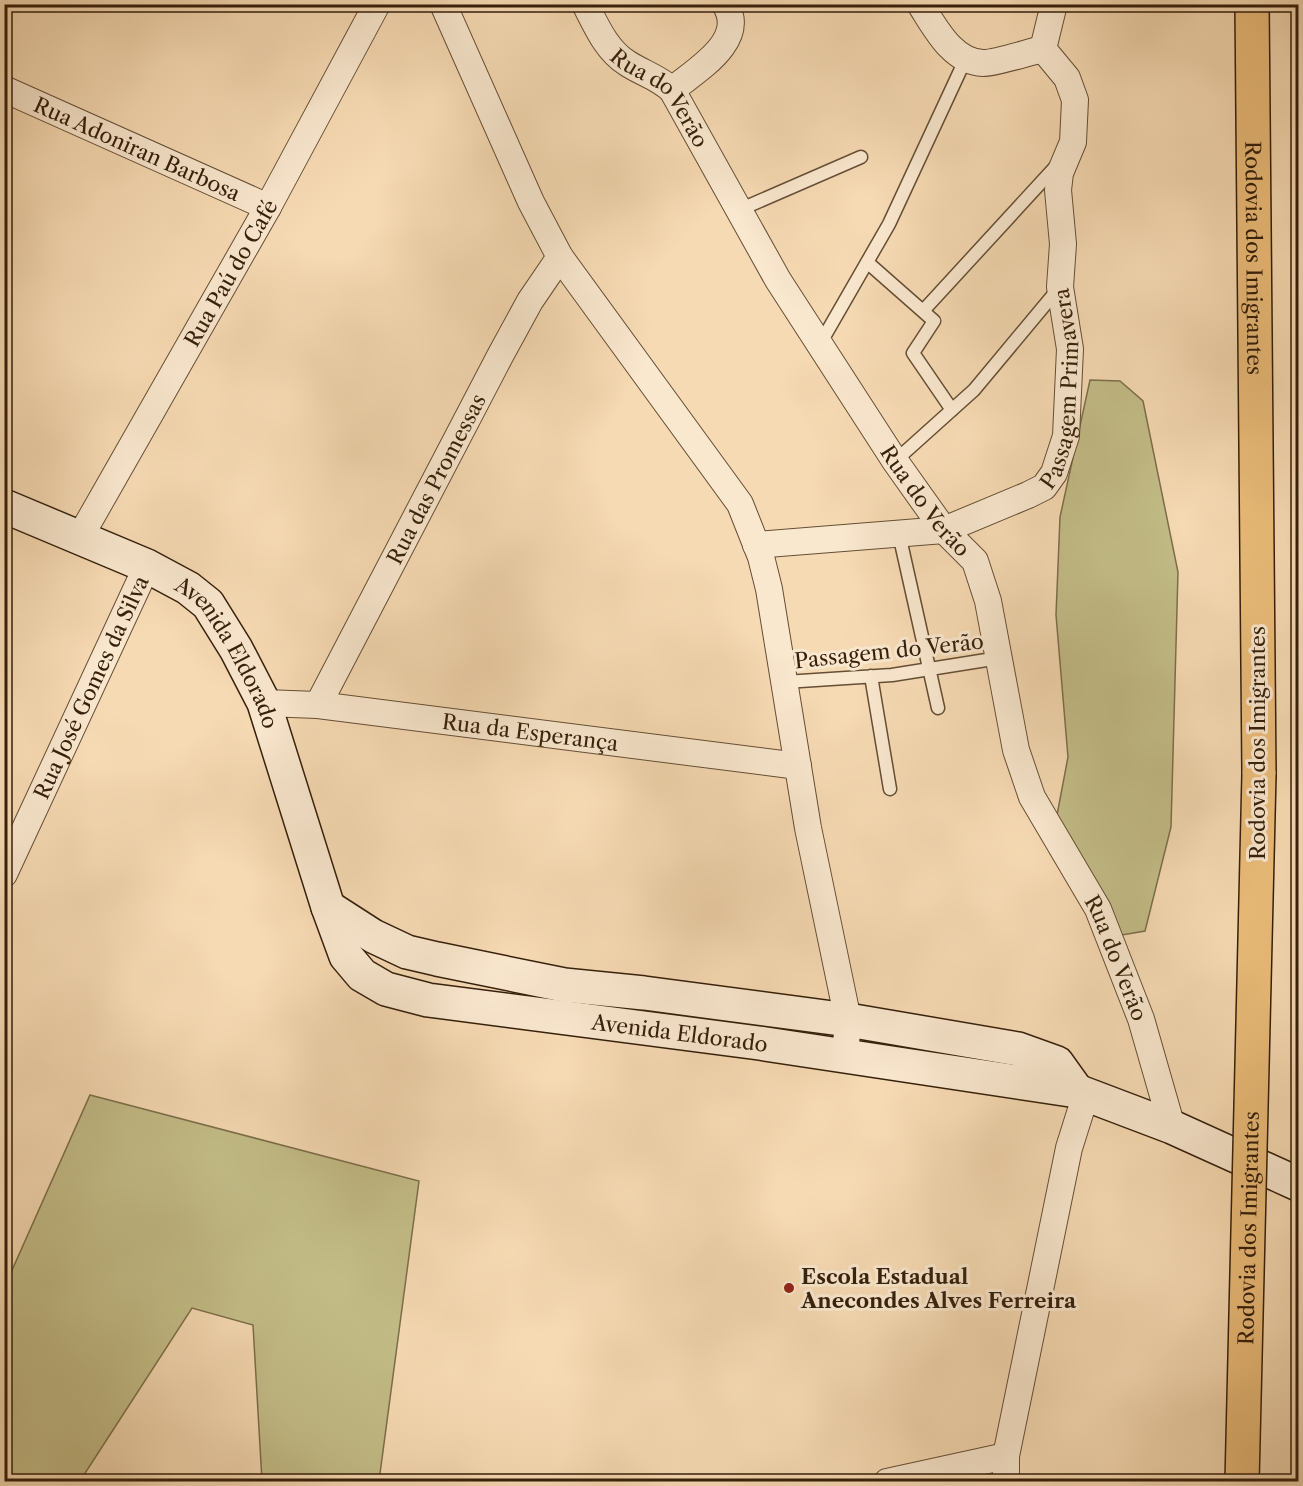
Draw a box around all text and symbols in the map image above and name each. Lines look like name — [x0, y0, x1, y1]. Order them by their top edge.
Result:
street label: Rua do Verão — [606, 43, 714, 152]
street label: Rua Adoniran Barbosa — [30, 92, 245, 206]
street label: Rodovia dos Imigrantes — [1241, 141, 1268, 375]
street label: Rua Paú do Café — [179, 195, 282, 351]
street label: Passagem Primavera — [1034, 286, 1083, 494]
street label: Rua das Promessas — [381, 390, 491, 568]
street label: Rua do Verão — [876, 440, 975, 561]
street label: Rua José Gomes da Silva — [28, 571, 154, 803]
street label: Avenida Eldorado — [170, 571, 284, 731]
street label: Rodovia dos Imigrantes — [1245, 626, 1270, 860]
street label: Passagem do Verão — [793, 629, 985, 673]
street label: Rua da Esperança — [441, 708, 621, 756]
street label: Rua do Verão — [1080, 890, 1153, 1024]
street label: Avenida Eldorado — [589, 1009, 770, 1057]
street label: Rodovia dos Imigrantes — [1233, 1111, 1263, 1345]
place label: Escola Estadual Anecondes Alves Ferreira — [800, 1264, 1077, 1313]
marker: Escola Estadual Anecondes Alves Ferreira — [782, 1281, 796, 1295]

